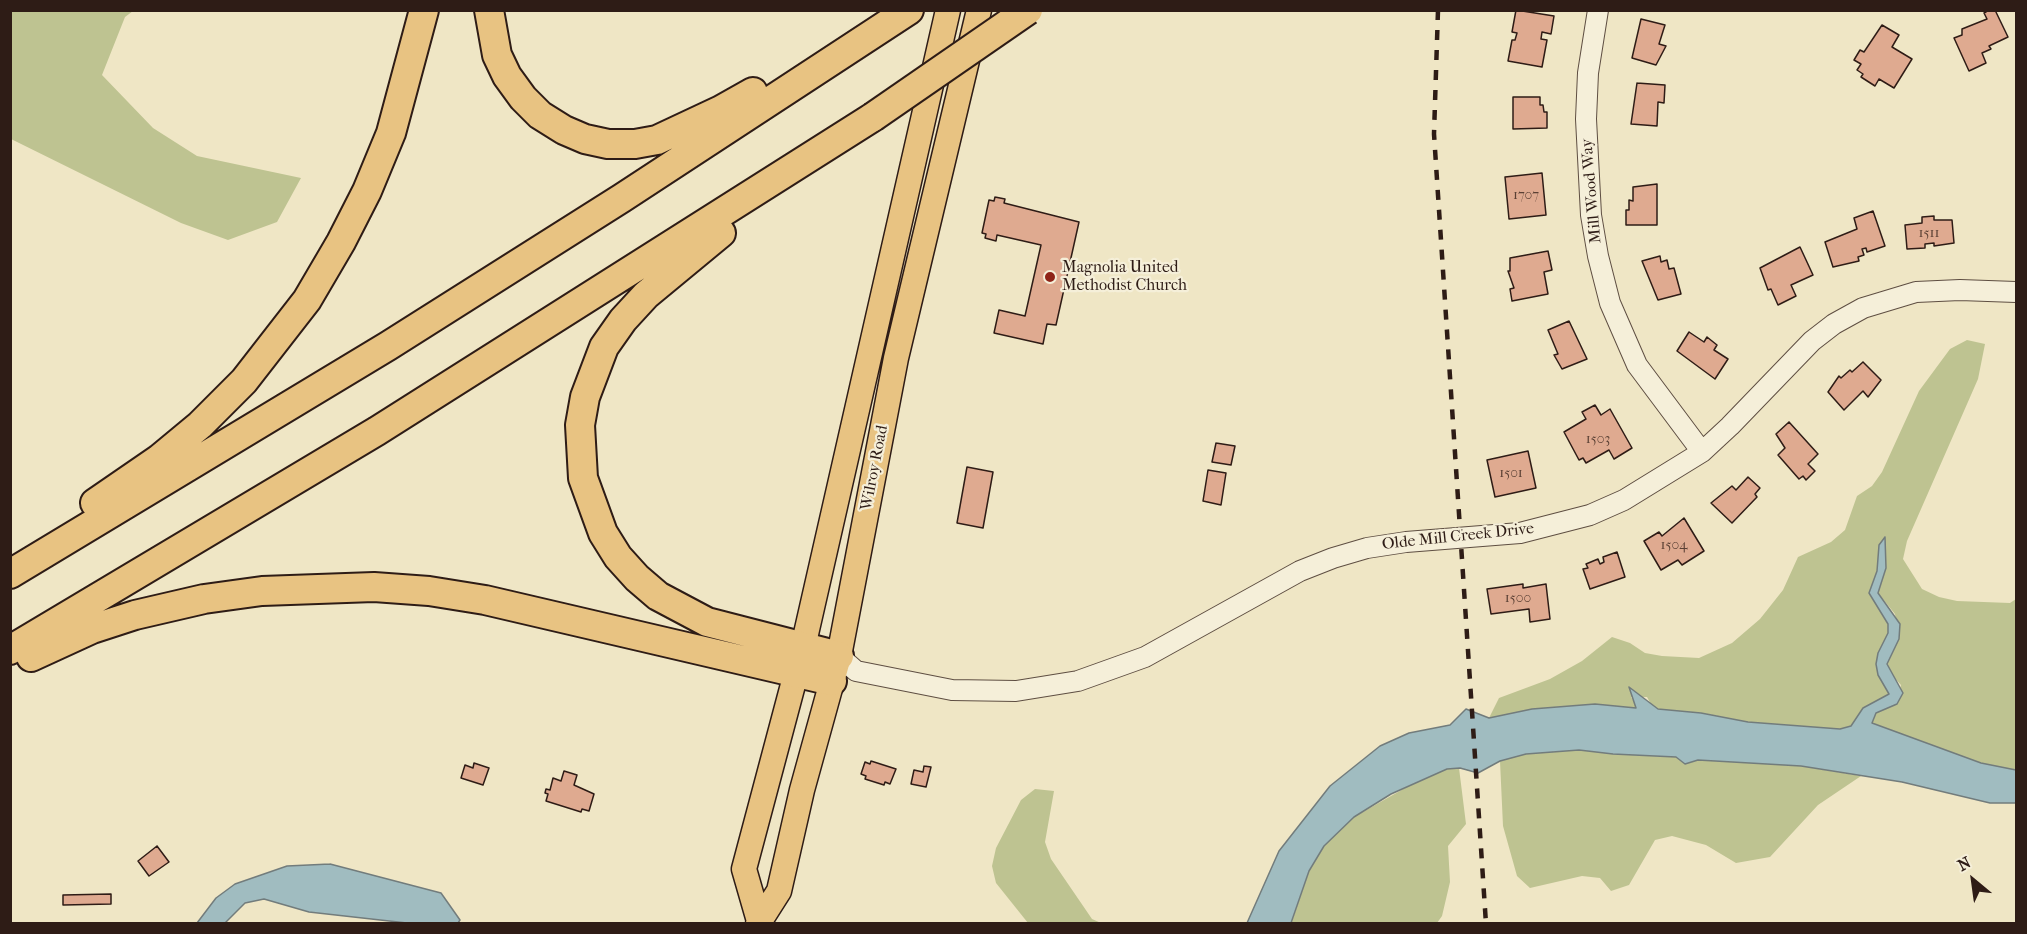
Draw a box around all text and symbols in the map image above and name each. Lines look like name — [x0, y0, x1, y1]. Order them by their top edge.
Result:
street label: Mill Wood Way — [1578, 138, 1606, 244]
house number: 1707 — [1513, 188, 1539, 204]
house number: 1511 — [1919, 226, 1939, 242]
place label: Magnolia United Methodist Church — [1062, 258, 1187, 296]
marker: Magnolia United Methodist Church — [1043, 270, 1057, 284]
street label: Wilroy Road — [857, 424, 893, 512]
house number: 1503 — [1586, 432, 1610, 448]
house number: 1501 — [1499, 466, 1523, 482]
street label: Olde Mill Creek Drive — [1381, 519, 1535, 555]
house number: 1504 — [1661, 538, 1687, 554]
house number: 1500 — [1505, 591, 1531, 607]
north arrow — [1943, 850, 2003, 910]
text: N — [1954, 853, 1974, 875]

